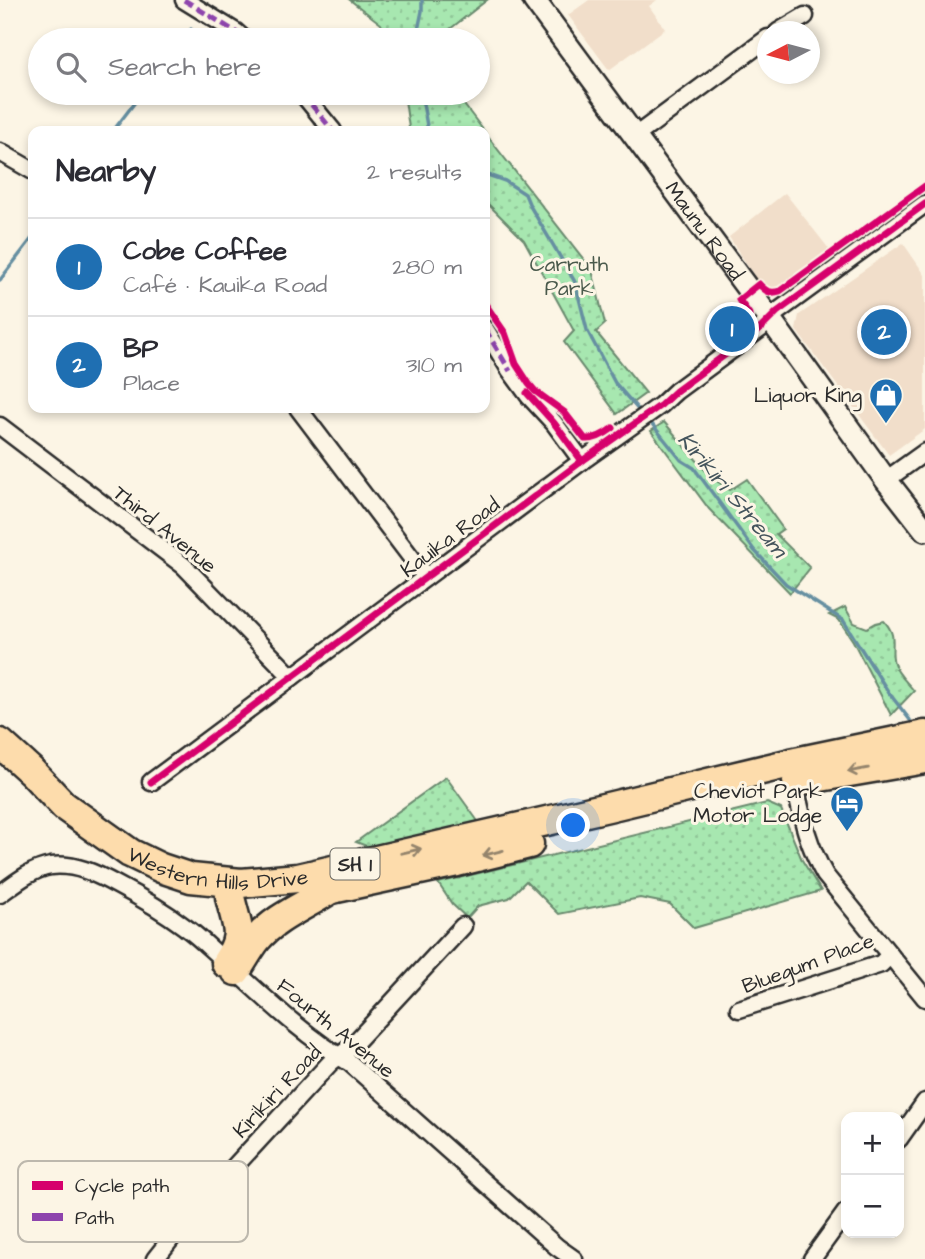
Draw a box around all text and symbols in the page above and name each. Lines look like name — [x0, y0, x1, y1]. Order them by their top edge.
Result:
north arrow — [757, 21, 820, 84]
search box — [28, 28, 490, 105]
icon: search — [52, 48, 90, 86]
text: Search here — [108, 49, 261, 85]
text: Nearby — [56, 151, 156, 193]
text: 2 results — [367, 156, 462, 188]
street label: Maunu Road — [658, 176, 751, 287]
text: Cobe Coffee — [123, 233, 287, 269]
park label: Carruth Park — [530, 250, 609, 303]
text: 1 — [78, 251, 80, 283]
text: 280 m — [392, 251, 462, 283]
text: Café · Kauika Road — [123, 269, 327, 301]
pin: 1 — [709, 303, 755, 355]
pin: 2 — [861, 306, 907, 358]
text: BP — [123, 331, 158, 367]
text: 2 — [72, 349, 86, 381]
text: 310 m — [406, 349, 462, 381]
text: Place — [123, 367, 180, 399]
shop icon: Liquor King — [867, 376, 905, 425]
place label: Liquor King — [754, 381, 862, 412]
water label: Kirikiri Stream — [670, 425, 796, 566]
street label: Third Avenue — [107, 479, 223, 580]
street label: Kauika Road — [395, 490, 506, 584]
one-way arrow — [847, 764, 870, 777]
place label: Cheviot Park Motor Lodge — [693, 777, 822, 832]
hotel icon: Cheviot Park Motor Lodge — [828, 784, 866, 833]
your location — [556, 808, 590, 842]
street label: Western Hills Drive — [123, 840, 311, 898]
one-way arrow — [399, 844, 422, 857]
one-way arrow — [482, 847, 504, 860]
road number: SH 1 — [330, 848, 380, 880]
street label: Bluegum Place — [738, 926, 879, 1003]
street label: Fourth Avenue — [271, 972, 401, 1085]
street label: Kirikiri Road — [226, 1038, 328, 1144]
map controls — [841, 1112, 904, 1238]
button: + — [841, 1112, 904, 1175]
legend — [18, 1161, 248, 1242]
text: Cycle path — [75, 1173, 170, 1201]
button: − — [841, 1175, 904, 1238]
text: Path — [75, 1205, 114, 1232]

